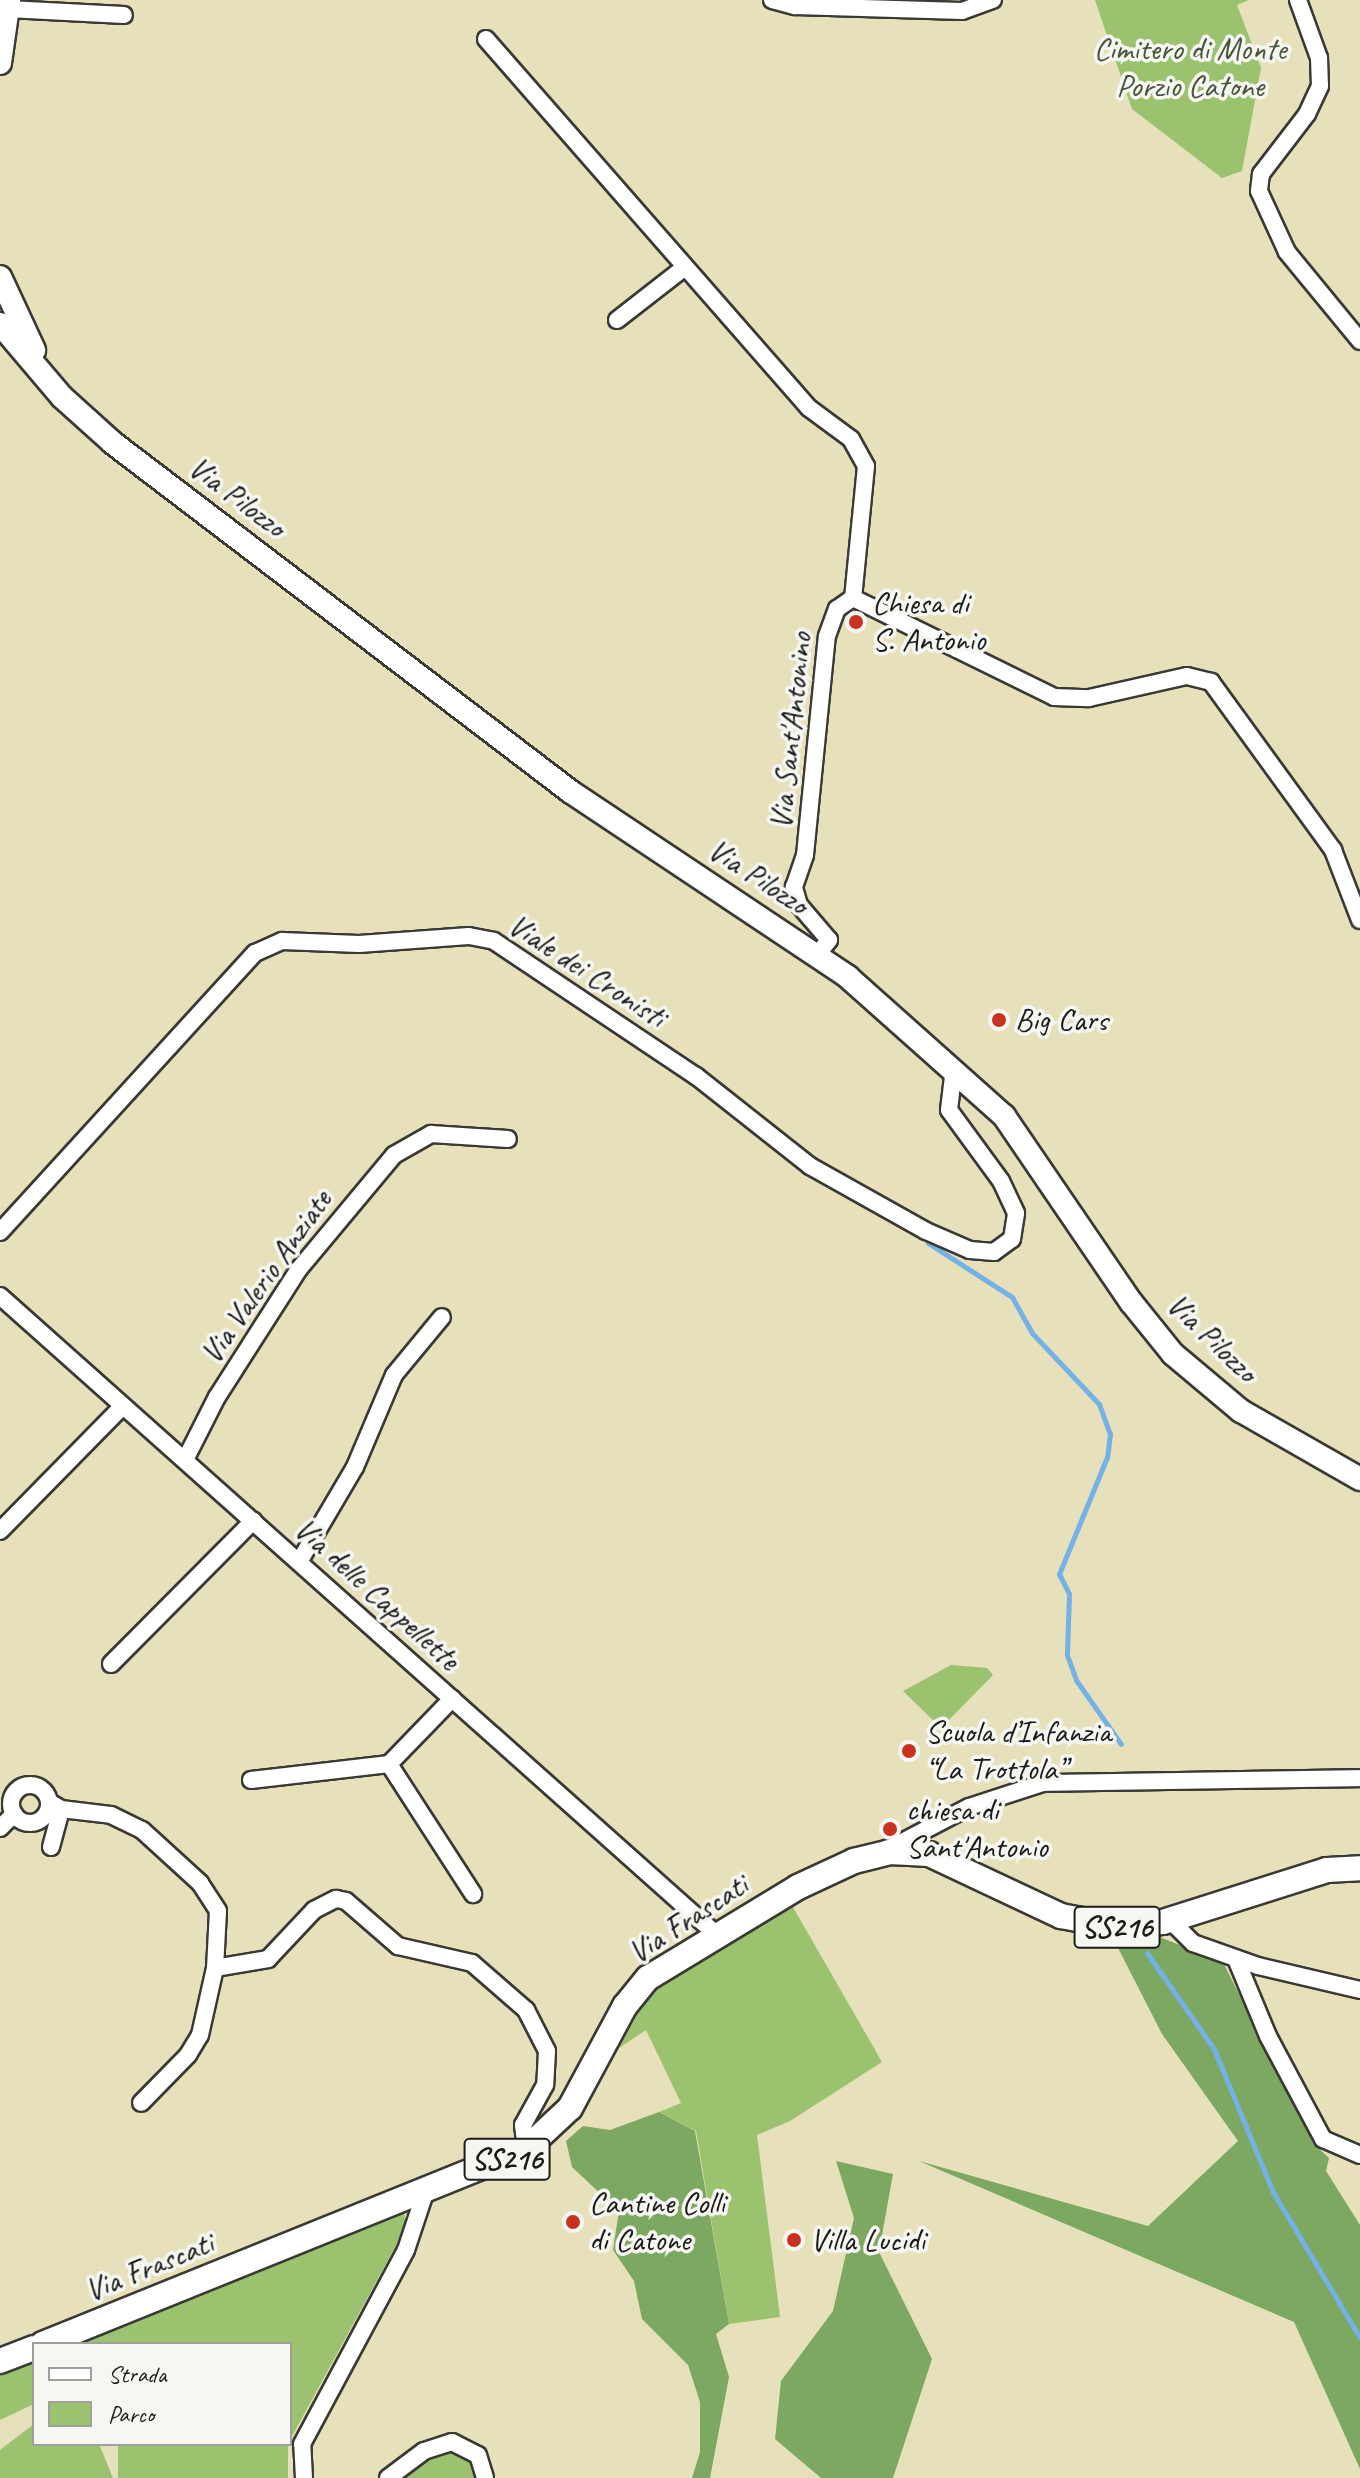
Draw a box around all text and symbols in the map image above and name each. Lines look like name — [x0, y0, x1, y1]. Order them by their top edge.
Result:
park label: Cimitero di Monte Porzio Catone — [1094, 31, 1286, 106]
street label: Via Pilozzo — [181, 448, 293, 546]
place label: Chiesa di S. Antonio — [872, 585, 985, 660]
marker: Chiesa di S. Antonio — [847, 613, 865, 631]
street label: Via Sant'Antonino — [762, 630, 820, 832]
street label: Via Pilozzo — [701, 831, 815, 923]
street label: Viale dei Cronisti — [501, 906, 673, 1036]
place label: Big Cars — [1015, 1001, 1109, 1039]
marker: Big Cars — [990, 1011, 1008, 1029]
street label: Via Valerio Anziate — [192, 1183, 340, 1371]
street label: Via Pilozzo — [1159, 1285, 1265, 1391]
street label: Via delle Cappellette — [286, 1509, 468, 1679]
place label: Scuola d’Infanzia “La Trottola” — [925, 1714, 1111, 1789]
marker: Scuola d’Infanzia “La Trottola” — [900, 1742, 918, 1760]
place label: chiesa di Sant'Antonio — [906, 1792, 1048, 1867]
marker: chiesa di Sant'Antonio — [881, 1820, 899, 1838]
street label: Via Frascati — [621, 1866, 755, 1972]
road number: SS216 — [1073, 1901, 1161, 1953]
road number: SS216 — [463, 2133, 551, 2185]
place label: Cantine Colli di Catone — [589, 2185, 725, 2260]
marker: Cantine Colli di Catone — [564, 2213, 582, 2231]
place label: Villa Lucidi — [810, 2221, 923, 2259]
street label: Via Frascati — [80, 2224, 218, 2310]
marker: Villa Lucidi — [785, 2231, 803, 2249]
legend — [32, 2342, 292, 2446]
text: Strada — [108, 2359, 166, 2389]
text: Parco — [108, 2399, 154, 2429]

